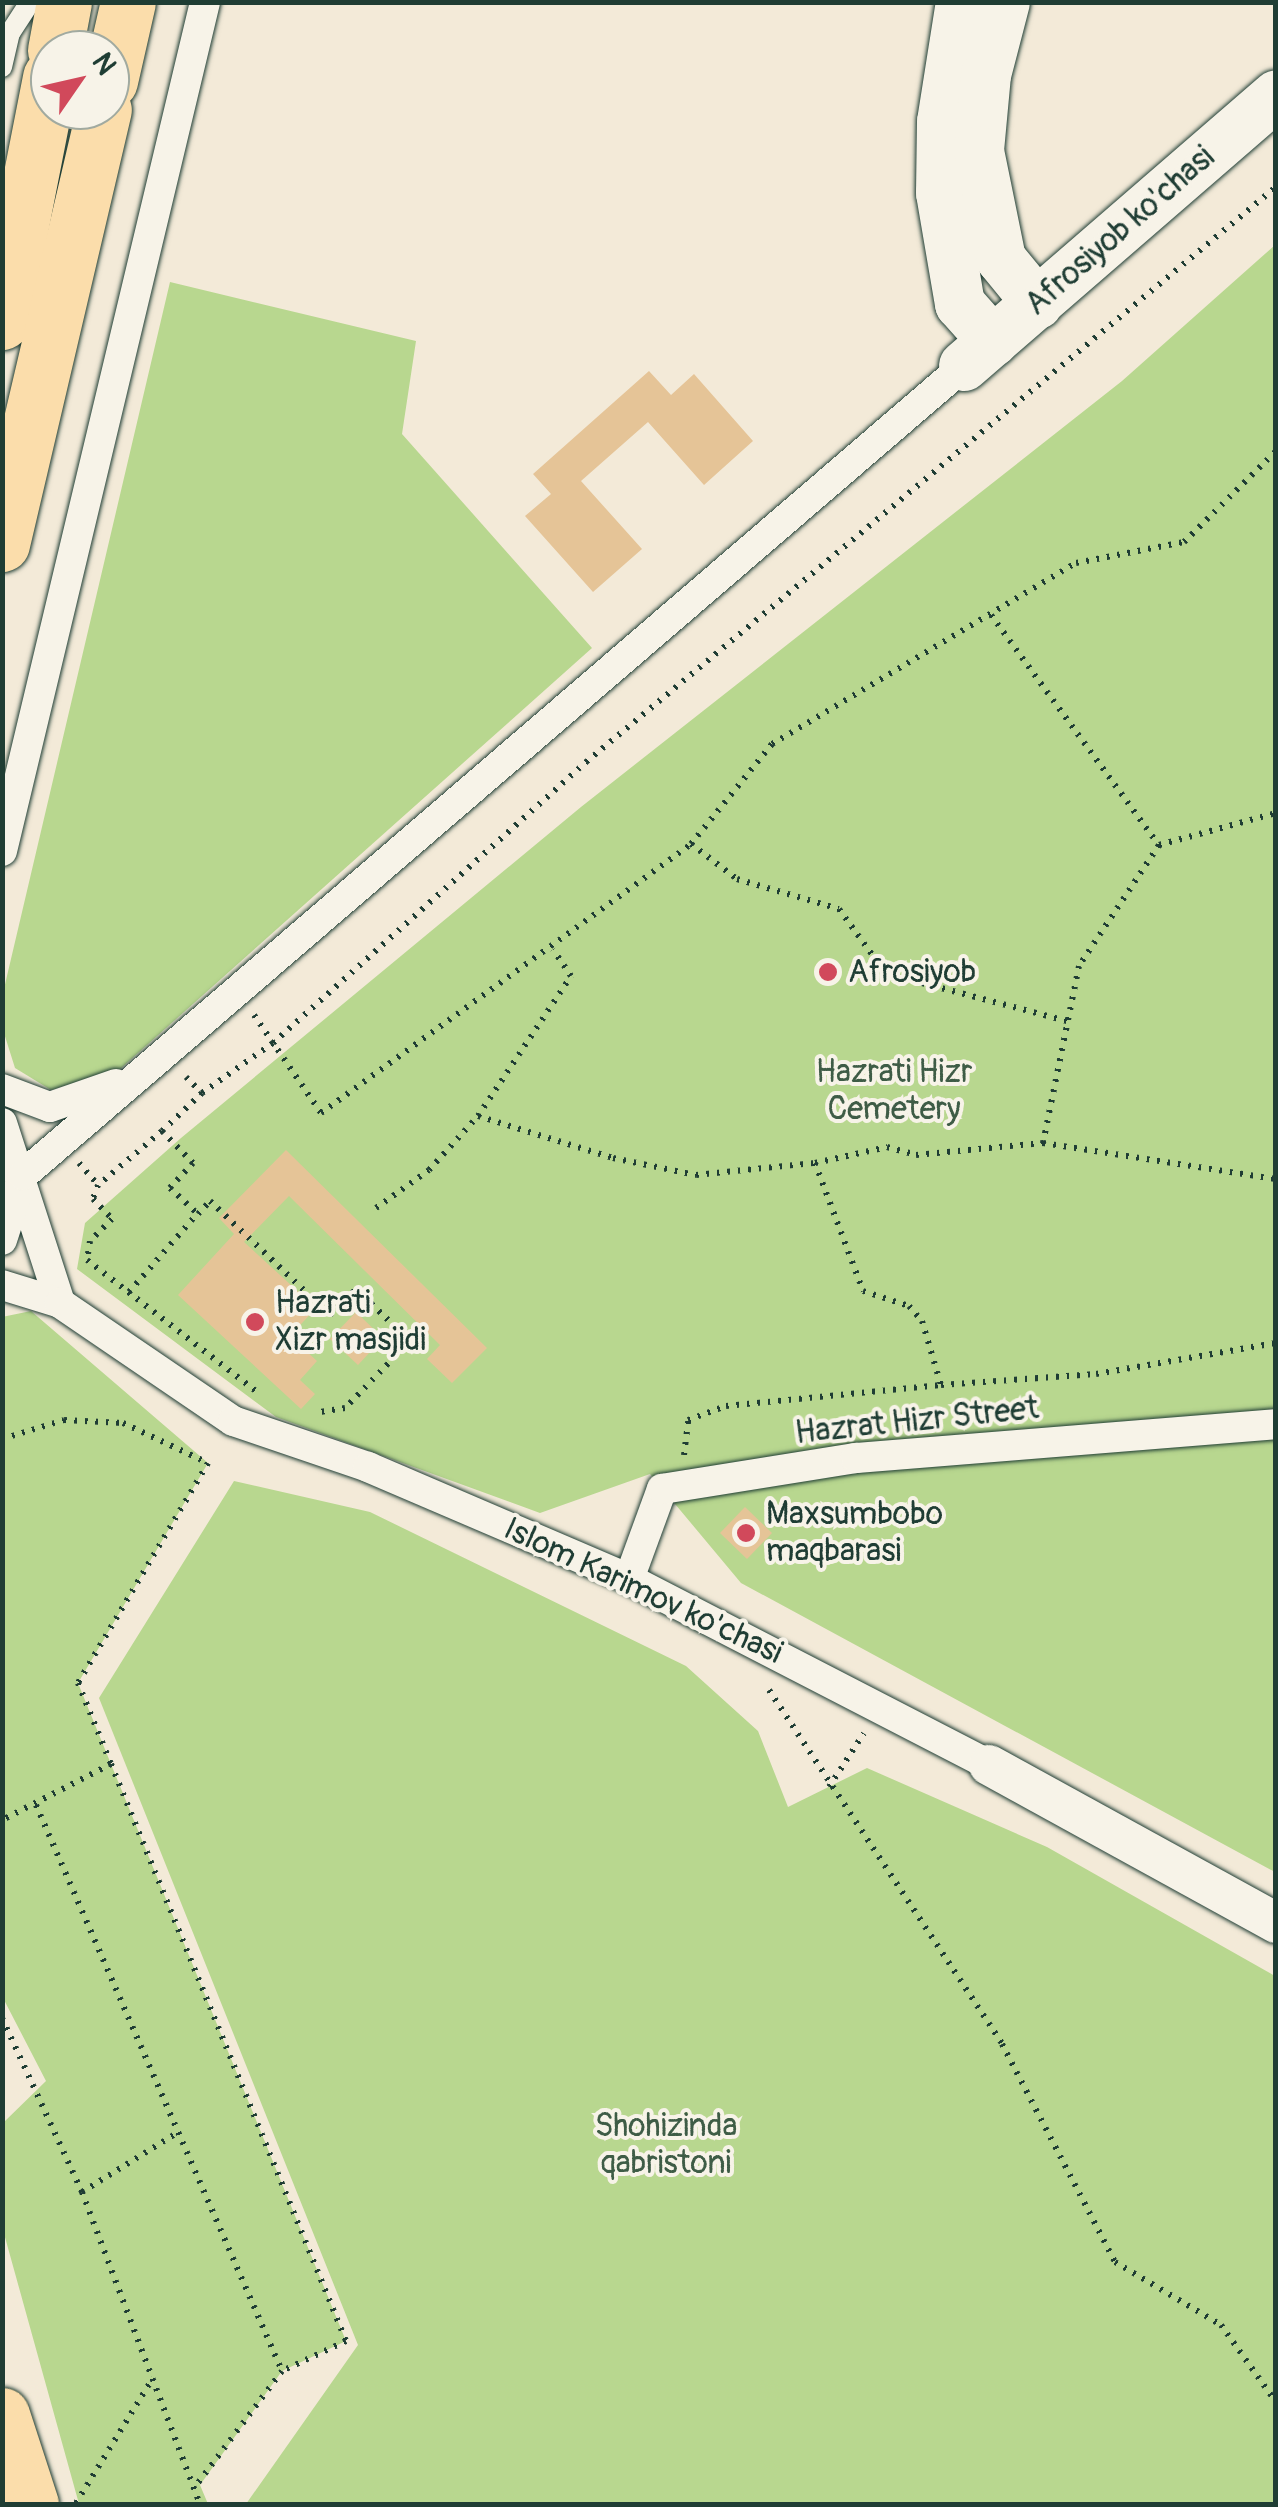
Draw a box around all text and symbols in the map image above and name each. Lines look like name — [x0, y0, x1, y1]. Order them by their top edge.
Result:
north arrow — [30, 30, 130, 130]
text: N — [84, 46, 123, 82]
street label: Afrosiyob ko'chasi — [1018, 138, 1222, 324]
place label: Afrosiyob — [848, 953, 976, 991]
marker: Afrosiyob — [817, 961, 839, 983]
park label: Hazrati Hizr Cemetery — [816, 1054, 972, 1129]
place label: Hazrati Xizr masjidi — [275, 1285, 426, 1360]
marker: Hazrati Xizr masjidi — [244, 1311, 266, 1333]
street label: Hazrat Hizr Street — [793, 1389, 1041, 1453]
place label: Maxsumbobo maqbarasi — [766, 1496, 943, 1571]
street label: Islom Karimov ko'chasi — [498, 1510, 788, 1672]
marker: Maxsumbobo maqbarasi — [735, 1522, 757, 1544]
park label: Shohizinda qabristoni — [595, 2108, 737, 2183]

